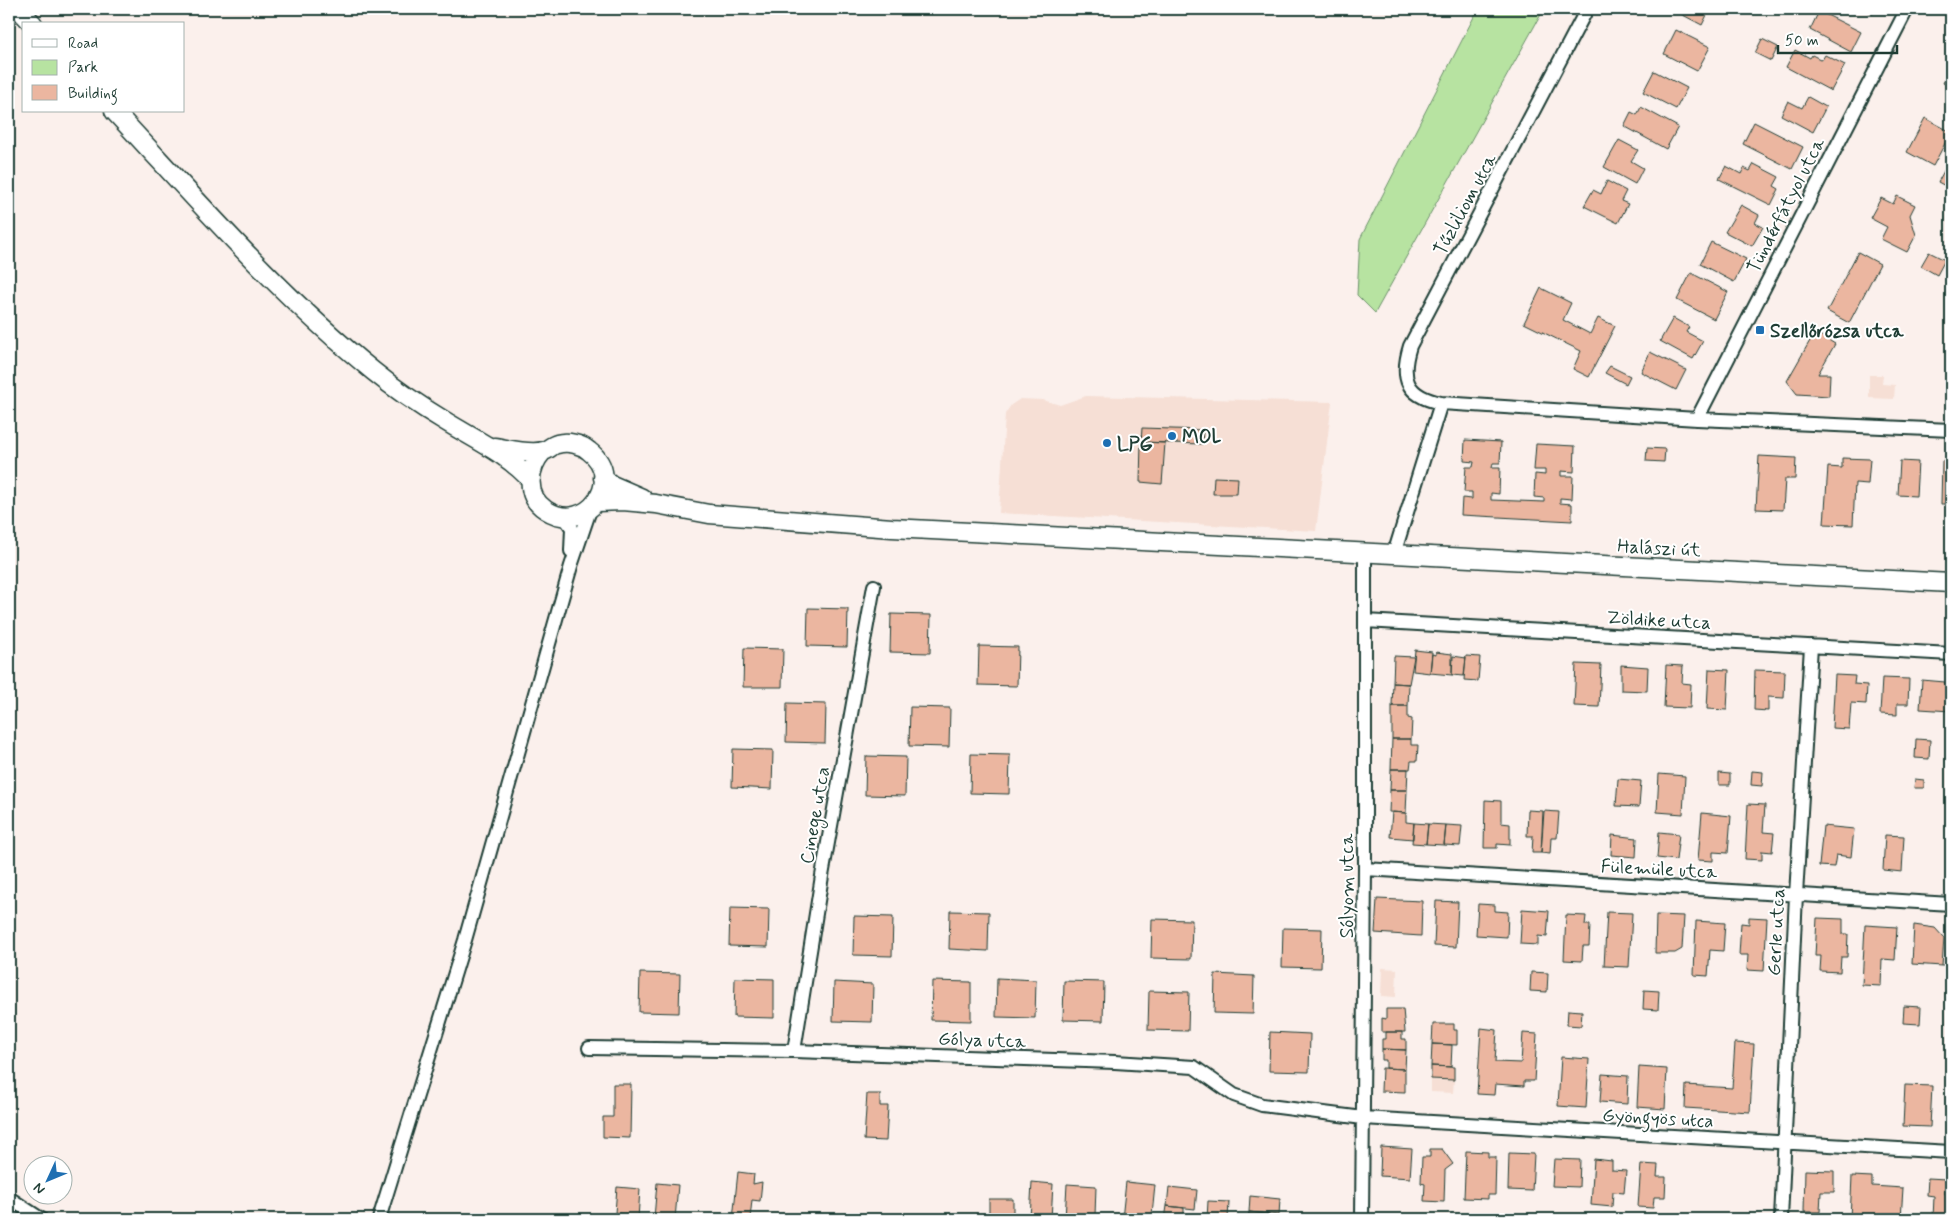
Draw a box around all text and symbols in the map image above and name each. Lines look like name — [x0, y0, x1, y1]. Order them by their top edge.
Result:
legend — [22, 22, 185, 112]
scale bar — [1778, 22, 1896, 54]
text: 50 m — [1785, 31, 1819, 51]
text: Road — [68, 34, 98, 54]
text: Park — [68, 58, 98, 78]
text: Building — [68, 84, 118, 105]
street label: Tündérfátyol utca — [1741, 133, 1832, 278]
street label: Tűzliliom utca — [1428, 149, 1503, 260]
place label: Szellőrózsa utca — [1770, 319, 1904, 344]
marker: Szellőrózsa utca — [1754, 324, 1766, 336]
place label: MOL — [1182, 425, 1221, 450]
marker: MOL — [1166, 430, 1178, 442]
place label: LPG — [1117, 432, 1153, 457]
marker: LPG — [1101, 437, 1113, 449]
street label: Halászi út — [1617, 534, 1701, 563]
street label: Zöldike utca — [1606, 605, 1712, 636]
street label: Cinege utca — [795, 765, 838, 866]
street label: Sólyom utca — [1335, 833, 1360, 938]
street label: Fülemüle utca — [1600, 854, 1718, 885]
street label: Gerle utca — [1762, 888, 1791, 977]
street label: Gólya utca — [938, 1026, 1027, 1055]
street label: Gyöngyös utca — [1601, 1103, 1714, 1137]
north arrow — [22, 1156, 72, 1206]
text: N — [30, 1179, 49, 1198]

